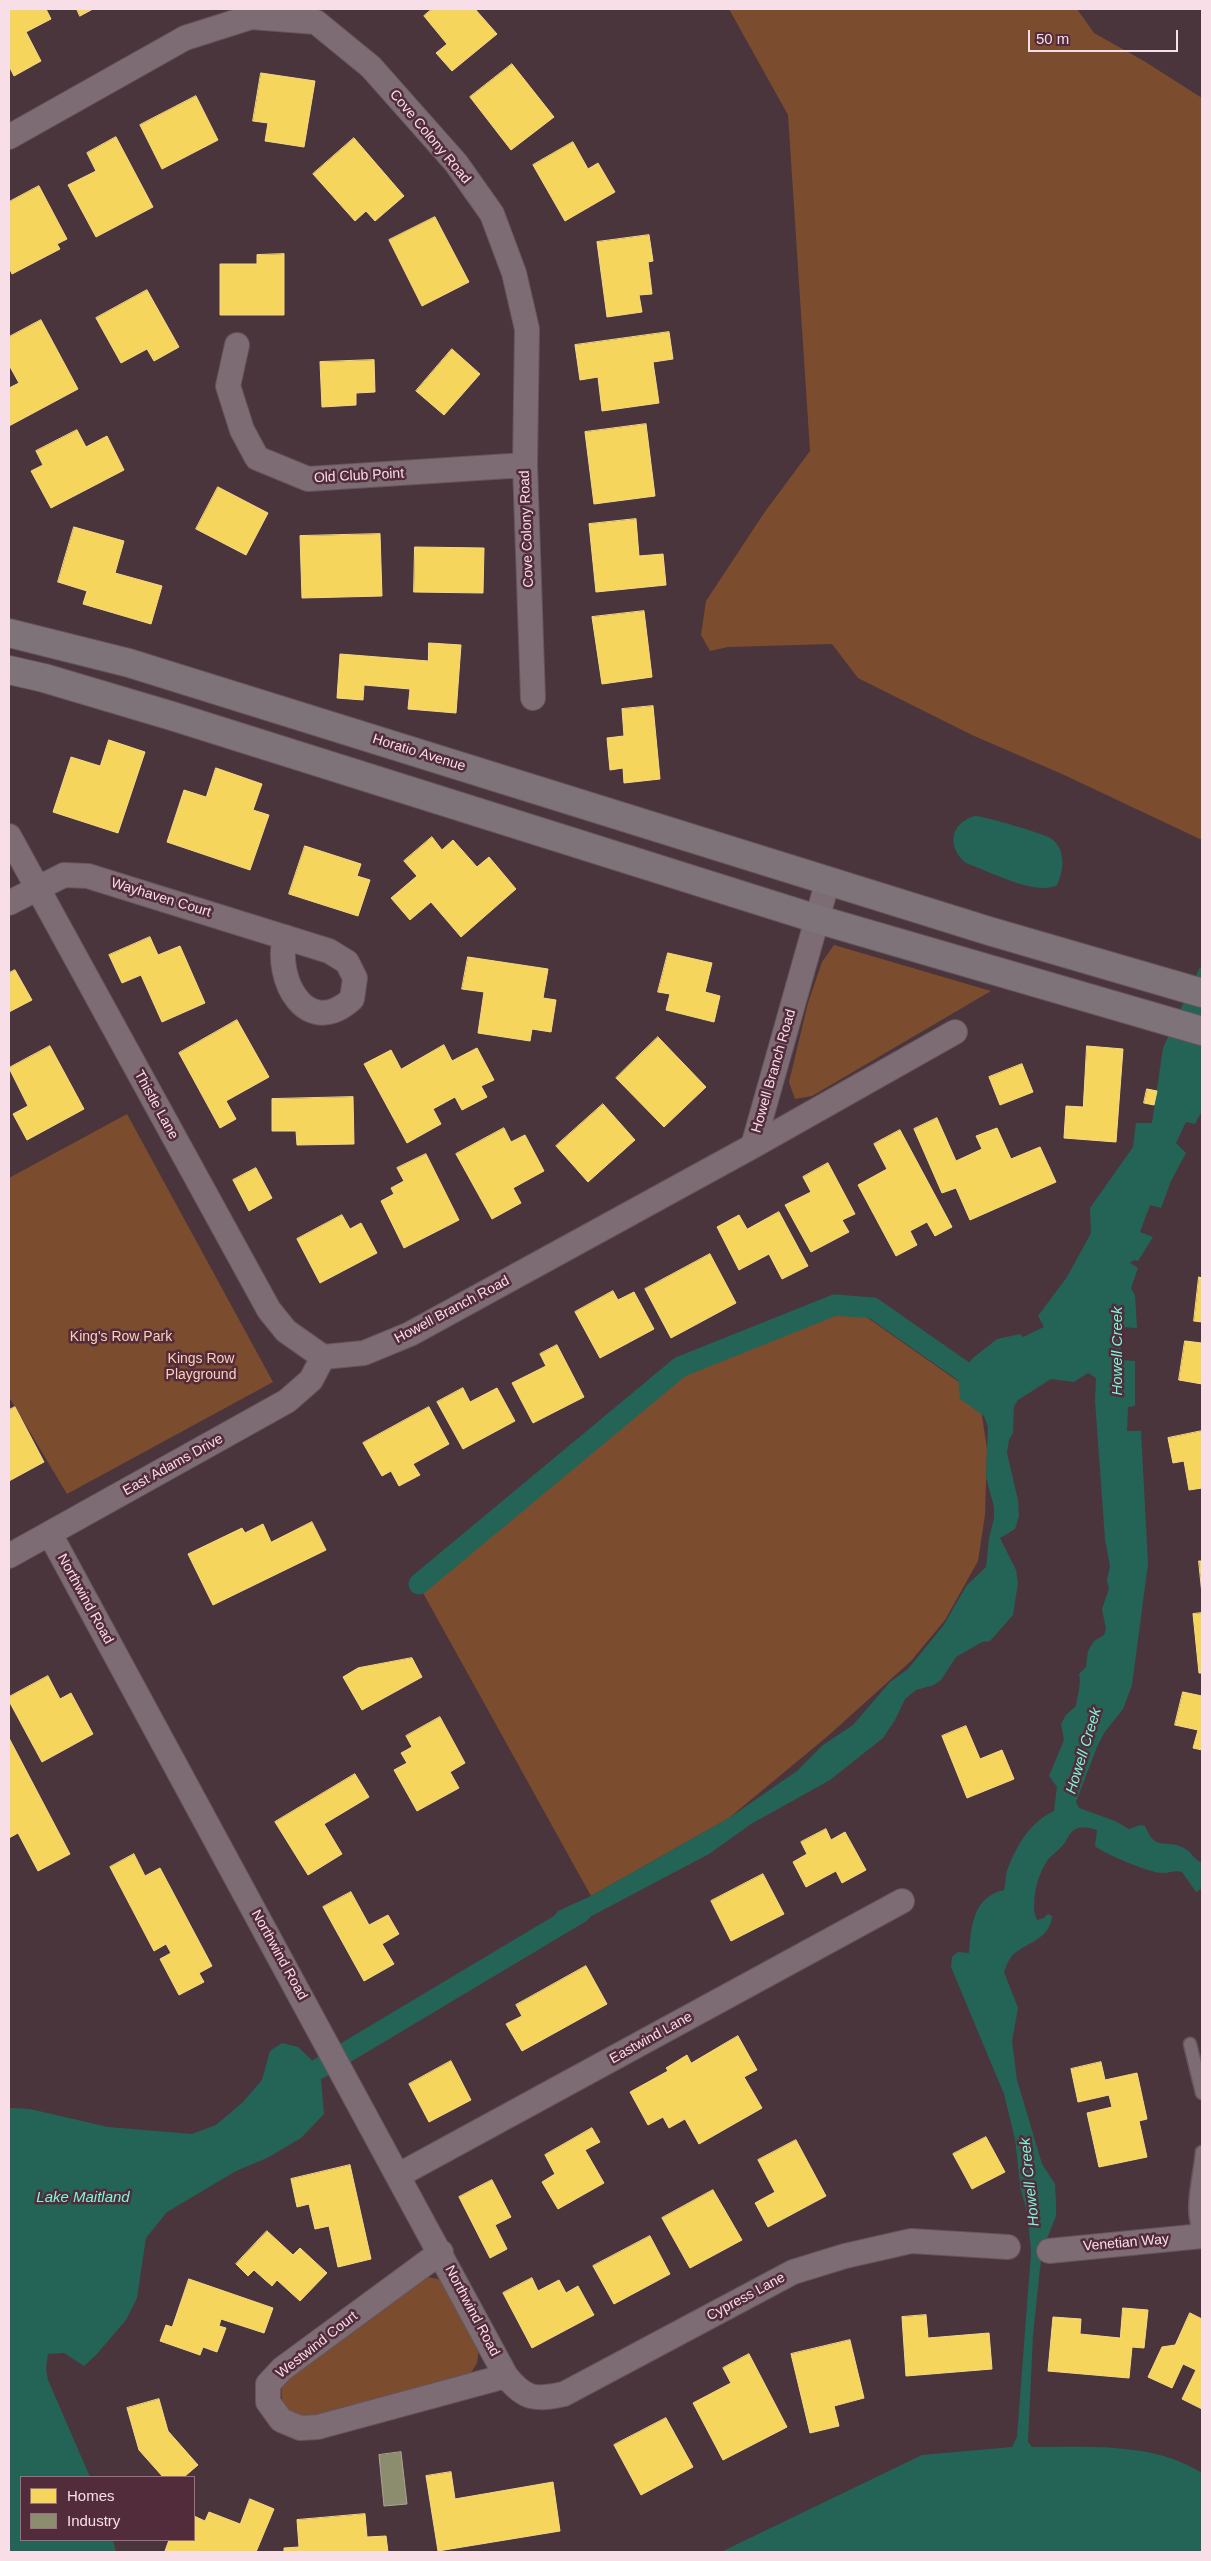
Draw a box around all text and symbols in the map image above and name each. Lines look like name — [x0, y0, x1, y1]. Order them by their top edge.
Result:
scale bar — [1031, 20, 1181, 52]
text: 50 m — [1036, 30, 1069, 47]
street label: Cove Colony Road — [386, 87, 474, 187]
street label: Old Club Point — [313, 465, 405, 487]
street label: Cove Colony Road — [517, 470, 537, 588]
street label: Horatio Avenue — [371, 731, 467, 775]
street label: Wayhaven Court — [109, 875, 213, 921]
street label: Howell Branch Road — [748, 1007, 800, 1135]
street label: Thistle Lane — [130, 1068, 182, 1142]
street label: Howell Branch Road — [392, 1273, 512, 1347]
water label: Howell Creek — [1109, 1306, 1127, 1396]
park label: King's Row Park — [70, 1329, 172, 1345]
park label: Kings Row Playground — [166, 1351, 236, 1384]
street label: East Adams Drive — [120, 1430, 226, 1500]
street label: Northwind Road — [53, 1551, 117, 1647]
water label: Howell Creek — [1062, 1706, 1106, 1796]
street label: Northwind Road — [247, 1907, 311, 2003]
street label: Eastwind Lane — [607, 2008, 695, 2068]
water label: Howell Creek — [1016, 2137, 1044, 2227]
water label: Lake Maitland — [36, 2189, 130, 2207]
street label: Venetian Way — [1082, 2231, 1170, 2255]
street label: Northwind Road — [441, 2263, 503, 2359]
street label: Cypress Lane — [704, 2269, 788, 2325]
street label: Westwind Court — [273, 2308, 361, 2382]
legend — [20, 2476, 195, 2541]
text: Homes — [67, 2487, 115, 2504]
text: Industry — [67, 2512, 120, 2529]

